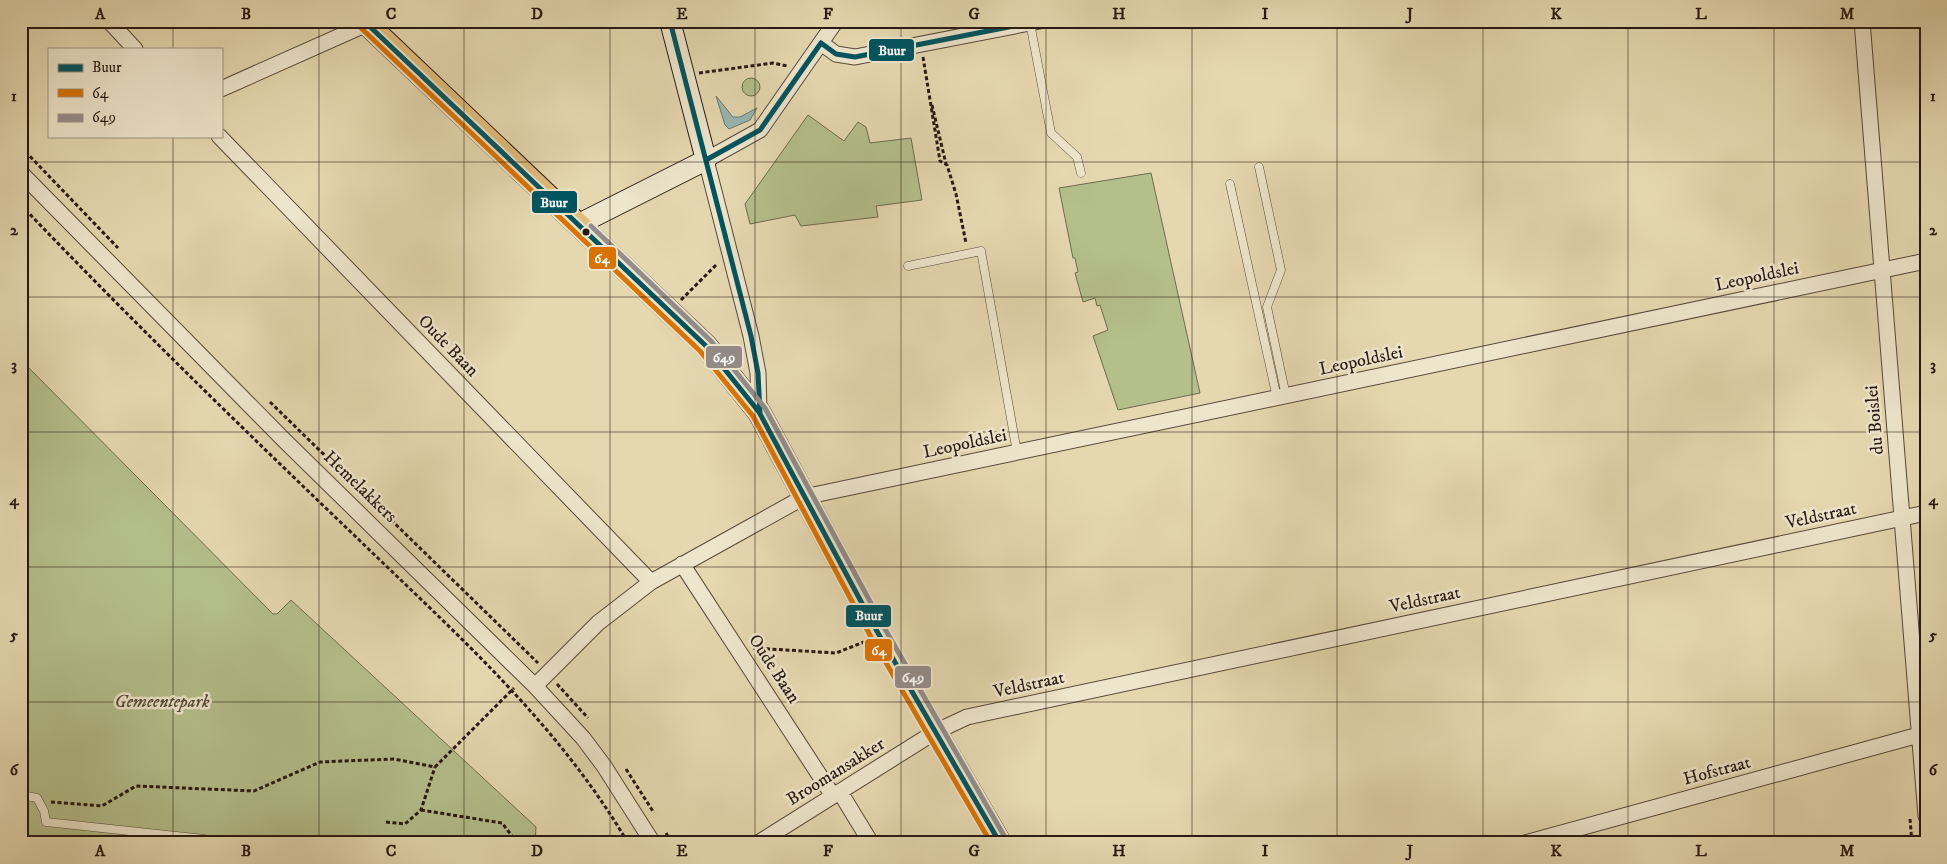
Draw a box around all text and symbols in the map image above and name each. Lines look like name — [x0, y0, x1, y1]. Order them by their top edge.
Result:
text: A — [94, 4, 106, 24]
text: B — [241, 4, 251, 24]
text: C — [386, 4, 396, 24]
text: D — [531, 4, 543, 24]
text: E — [676, 4, 688, 24]
text: F — [823, 4, 833, 24]
text: G — [968, 4, 980, 24]
text: H — [1112, 4, 1126, 24]
text: I — [1262, 4, 1269, 24]
text: J — [1405, 4, 1414, 24]
text: K — [1550, 4, 1562, 24]
text: L — [1695, 4, 1707, 24]
text: M — [1840, 4, 1855, 24]
line badge: Buur — [868, 38, 915, 62]
text: Buur — [878, 42, 907, 60]
legend — [48, 48, 222, 138]
text: Buur — [92, 58, 122, 77]
text: 64 — [92, 84, 109, 103]
text: 1 — [11, 86, 17, 106]
text: 1 — [1930, 86, 1936, 106]
text: 649 — [92, 108, 116, 127]
line badge: Buur — [531, 190, 578, 214]
text: Buur — [540, 194, 569, 212]
text: 2 — [10, 220, 19, 240]
text: 2 — [1929, 220, 1938, 240]
unlabelled marker — [581, 227, 591, 237]
line badge: 64 — [588, 246, 617, 270]
text: 64 — [594, 250, 611, 268]
street label: Leopoldslei — [1713, 257, 1801, 297]
street label: Oude Baan — [413, 310, 483, 382]
street label: Leopoldslei — [1317, 341, 1405, 381]
line badge: 649 — [705, 345, 743, 369]
text: 649 — [713, 349, 735, 367]
text: 3 — [11, 355, 17, 375]
text: 3 — [1930, 355, 1936, 375]
street label: du Boislei — [1861, 384, 1889, 456]
street label: Leopoldslei — [921, 424, 1009, 464]
street label: Hemelakkers — [319, 446, 401, 528]
text: 4 — [8, 490, 19, 510]
text: 4 — [1927, 490, 1938, 510]
street label: Veldstraat — [1783, 498, 1859, 534]
street label: Veldstraat — [1387, 582, 1463, 618]
line badge: Buur — [845, 604, 892, 628]
text: Buur — [855, 607, 884, 625]
text: 5 — [9, 625, 18, 645]
text: 5 — [1928, 625, 1937, 645]
street label: Oude Baan — [744, 630, 805, 708]
line badge: 64 — [864, 638, 893, 662]
text: 64 — [871, 642, 888, 660]
line badge: 649 — [894, 665, 932, 689]
street label: Veldstraat — [991, 667, 1067, 703]
text: 649 — [902, 669, 924, 687]
park label: Gemeentepark — [115, 691, 210, 713]
street label: Broomansakker — [783, 733, 889, 811]
street label: Hofstraat — [1681, 751, 1753, 791]
text: 6 — [10, 760, 20, 780]
text: 6 — [1929, 760, 1939, 780]
text: A — [94, 841, 106, 861]
text: B — [241, 841, 251, 861]
text: C — [386, 841, 396, 861]
text: D — [531, 841, 543, 861]
text: E — [676, 841, 688, 861]
text: F — [823, 841, 833, 861]
text: G — [968, 841, 980, 861]
text: H — [1112, 841, 1126, 861]
text: I — [1262, 841, 1269, 861]
text: J — [1405, 841, 1414, 861]
text: K — [1550, 841, 1562, 861]
text: L — [1695, 841, 1707, 861]
text: M — [1840, 841, 1855, 861]

